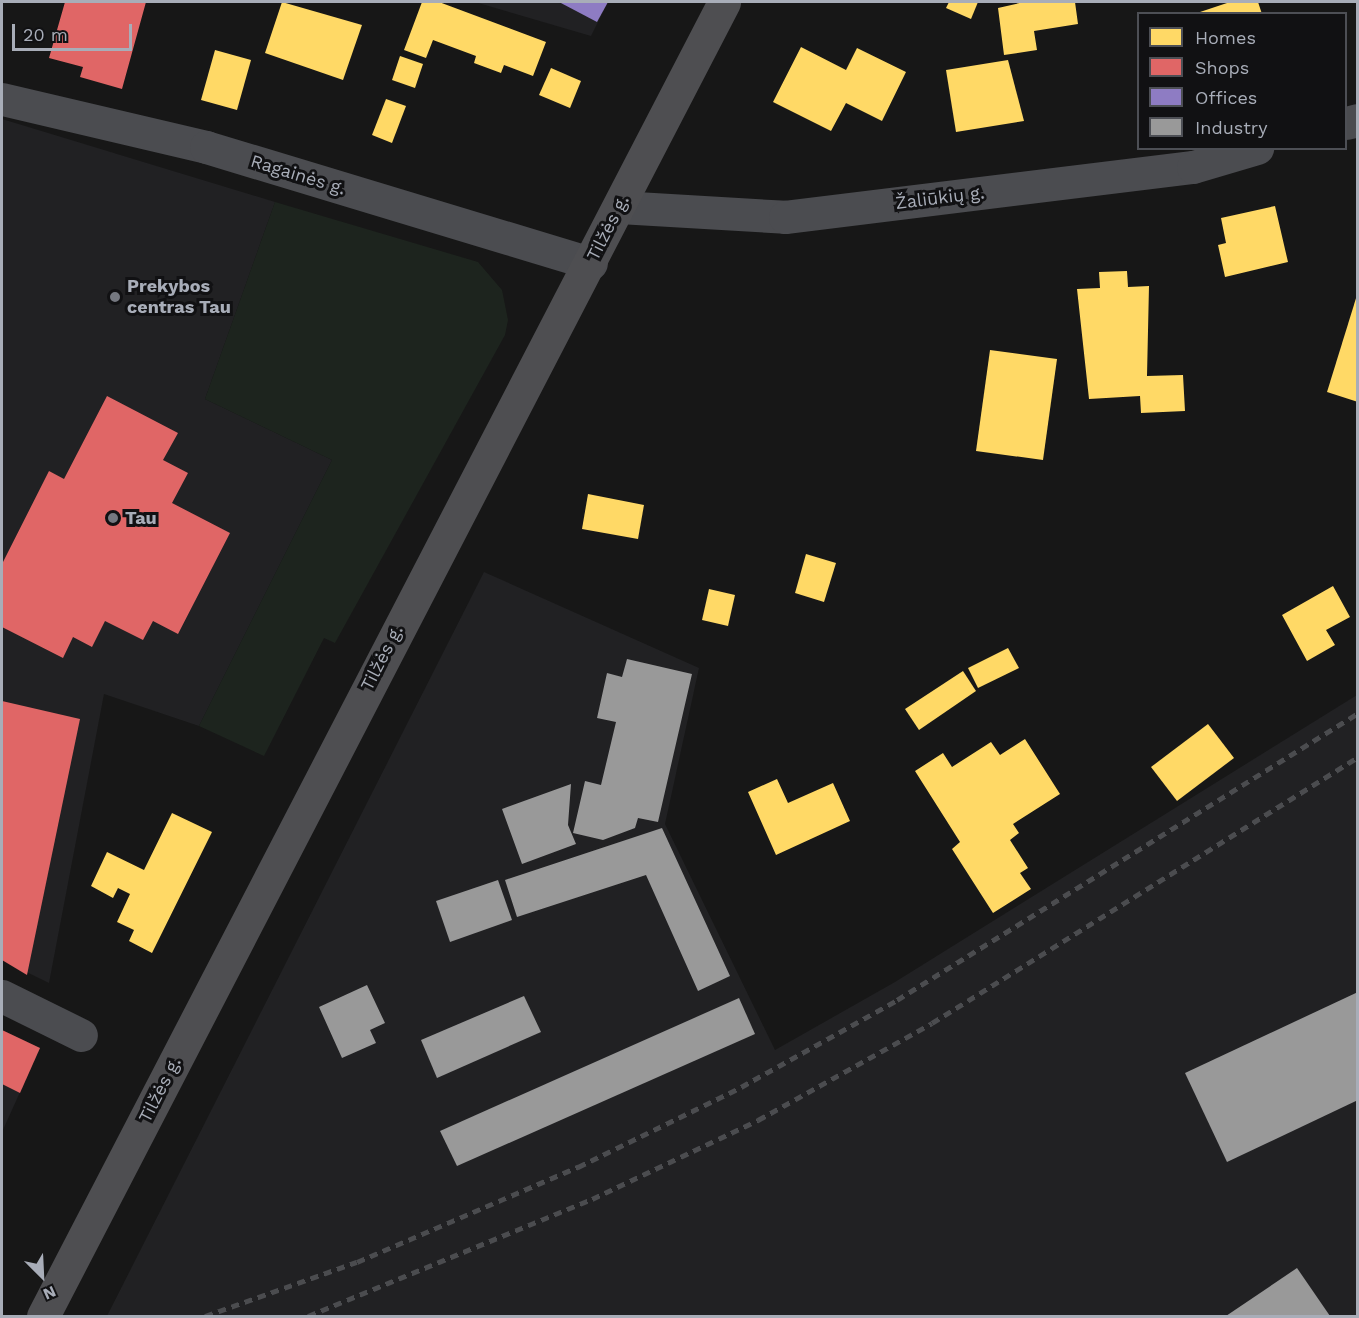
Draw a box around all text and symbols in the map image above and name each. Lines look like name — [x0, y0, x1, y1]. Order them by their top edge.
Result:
scale bar — [15, 12, 135, 50]
legend — [1137, 12, 1347, 150]
text: 20 m — [23, 24, 68, 45]
text: Homes — [1195, 27, 1256, 48]
text: Shops — [1195, 57, 1249, 78]
text: Offices — [1195, 87, 1257, 108]
text: Industry — [1195, 117, 1267, 138]
street label: Ragainės g. — [248, 150, 348, 200]
street label: Žaliūkių g. — [894, 182, 986, 214]
street label: Tilžės g. — [582, 192, 634, 264]
place label: Prekybos centras Tau — [127, 276, 231, 318]
marker: Prekybos centras Tau — [108, 290, 122, 304]
place label: Tau — [125, 507, 157, 529]
marker: Tau — [106, 511, 120, 525]
street label: Tilžės g. — [356, 622, 408, 694]
street label: Tilžės g. — [134, 1054, 186, 1126]
north arrow — [12, 1246, 72, 1306]
text: N — [40, 1282, 59, 1304]

